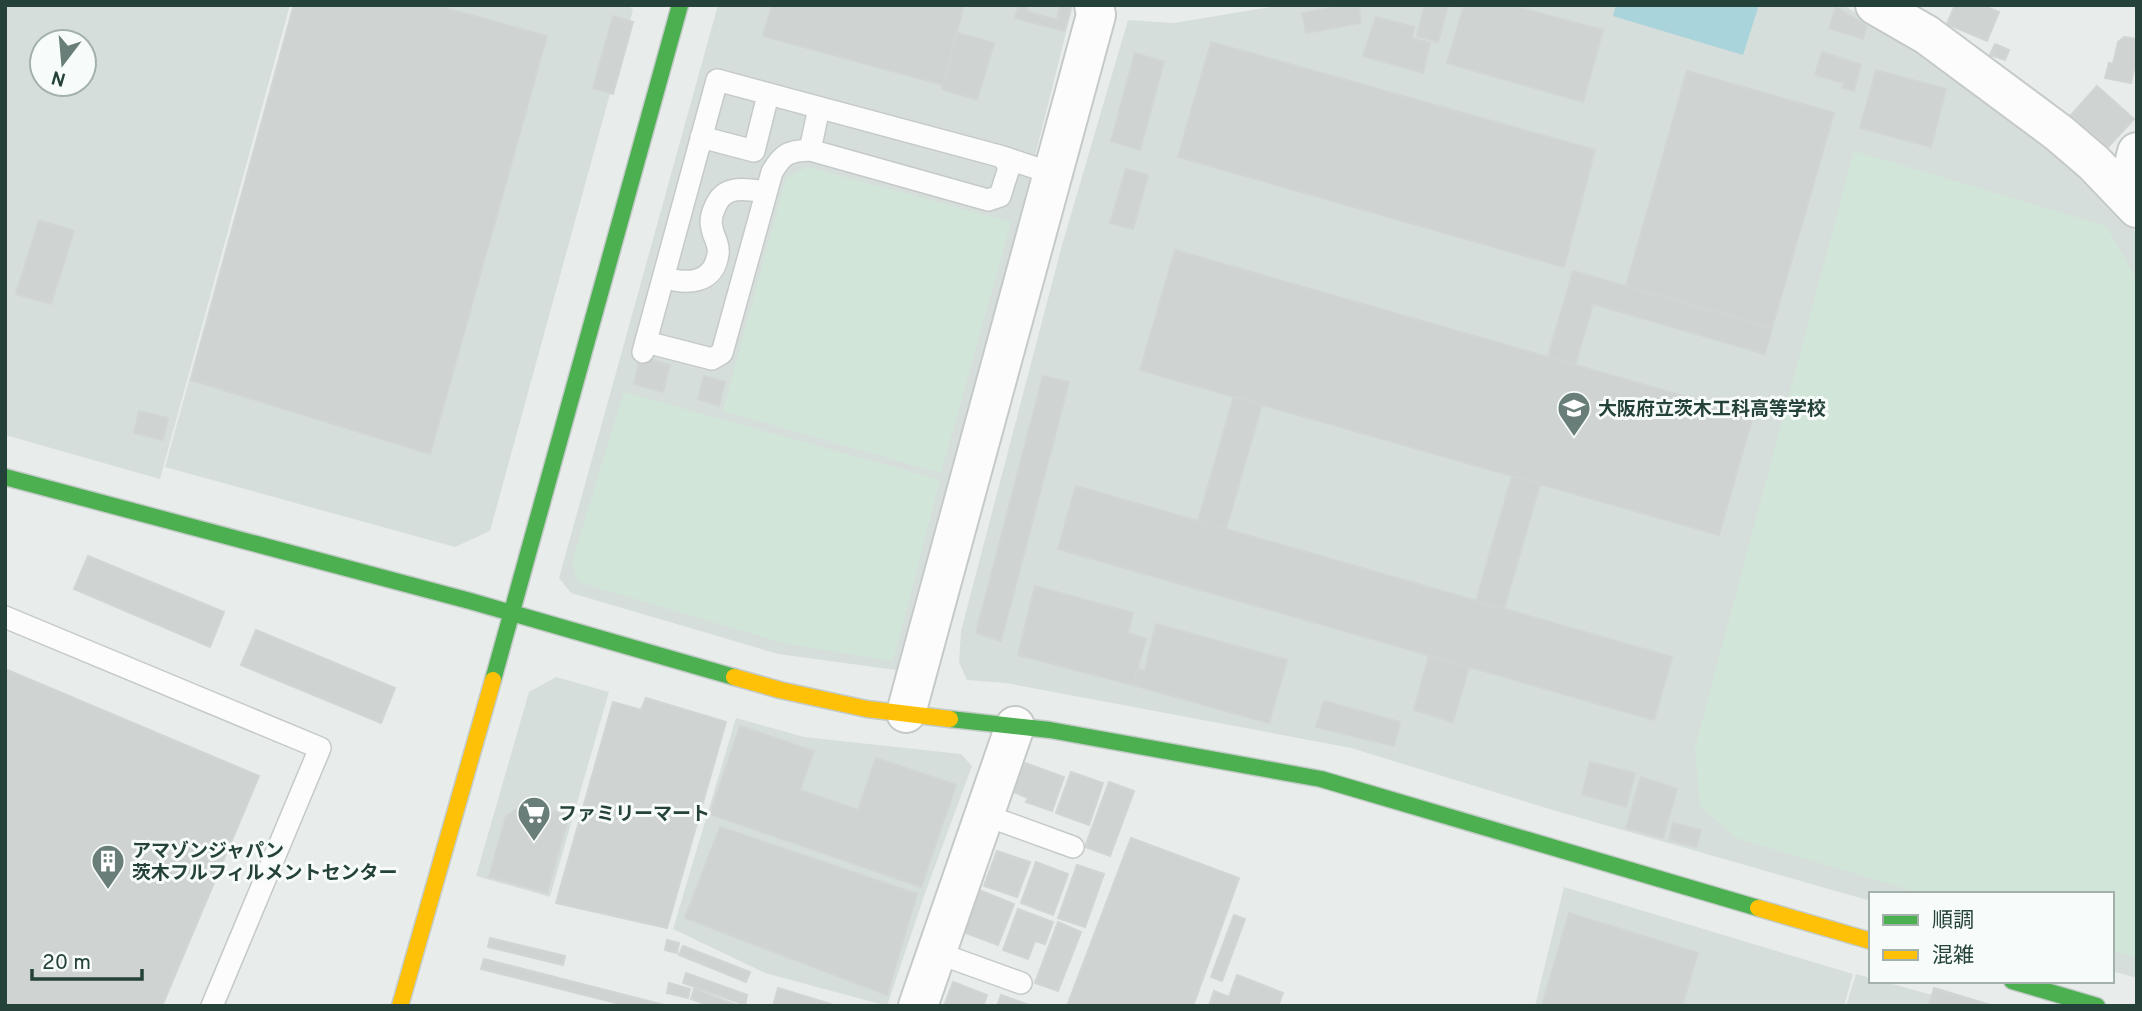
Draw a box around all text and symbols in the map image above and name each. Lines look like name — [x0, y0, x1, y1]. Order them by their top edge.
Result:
north arrow — [28, 28, 98, 98]
text: N — [49, 64, 69, 91]
school or university icon: 大阪府立茨木工科高等学校 — [1555, 389, 1593, 438]
place label: 大阪府立茨木工科高等学校 — [1598, 398, 1826, 422]
supermarket icon: ファミリーマート — [515, 794, 553, 843]
place label: ファミリーマート — [558, 803, 710, 827]
place label: アマゾンジャパン 茨木フルフィルメントセンター — [132, 840, 398, 886]
building icon: アマゾンジャパン 茨木フルフィルメントセンター — [89, 842, 127, 891]
legend — [1869, 892, 2114, 983]
text: 順調 — [1932, 908, 1974, 935]
scale bar — [32, 937, 142, 981]
text: 混雑 — [1932, 943, 1974, 970]
text: 20 m — [42, 950, 91, 977]

